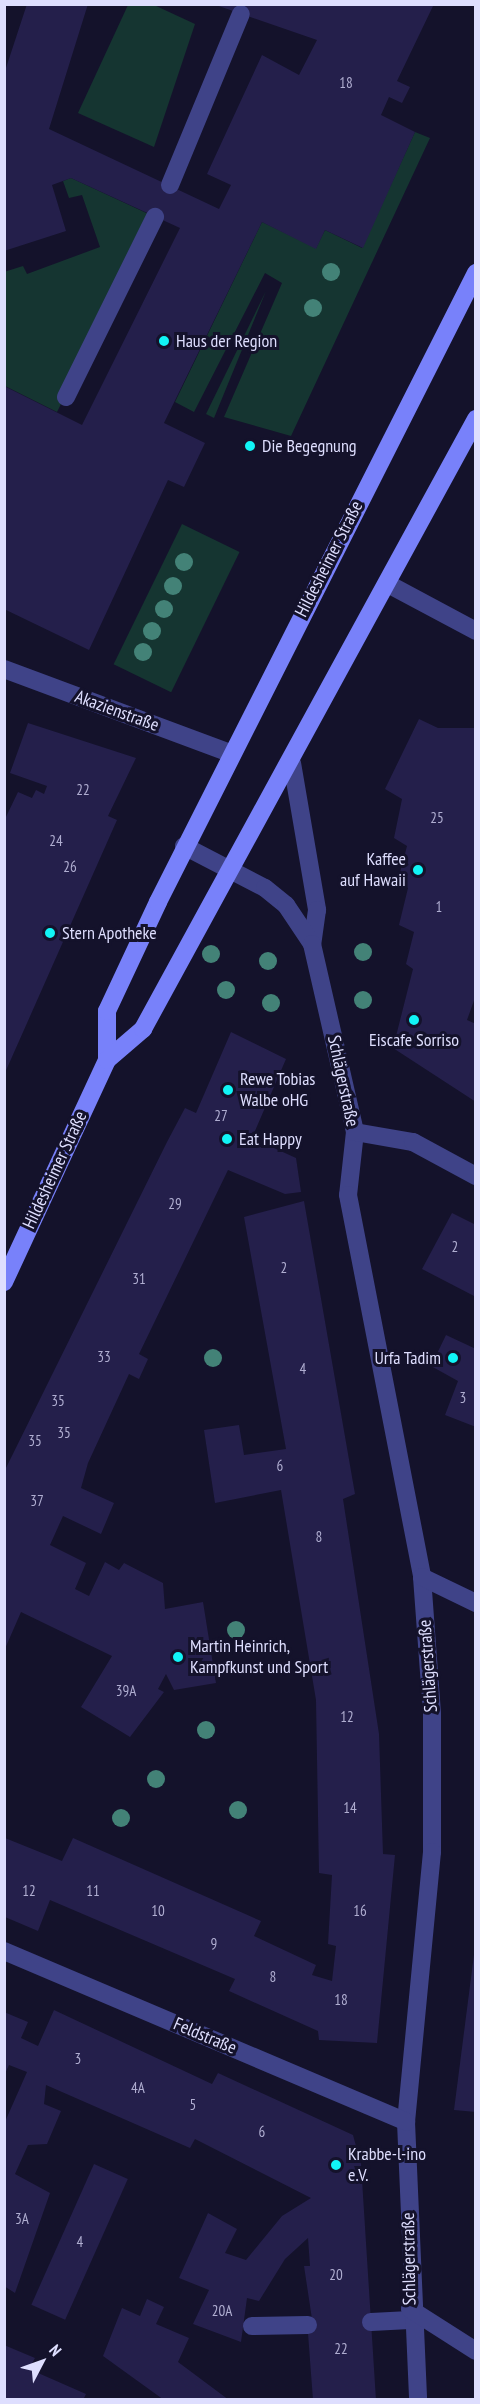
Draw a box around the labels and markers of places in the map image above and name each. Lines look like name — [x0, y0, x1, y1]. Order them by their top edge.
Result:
place label: Haus der Region — [176, 330, 277, 352]
marker: Haus der Region — [157, 334, 171, 348]
place label: Die Begegnung — [262, 435, 357, 457]
marker: Die Begegnung — [243, 439, 257, 453]
place label: Kaffee auf Hawaii — [340, 849, 406, 892]
marker: Kaffee auf Hawaii — [411, 863, 425, 877]
place label: Stern Apotheke — [62, 922, 157, 944]
marker: Stern Apotheke — [43, 926, 57, 940]
marker: Eiscafe Sorriso — [407, 1013, 421, 1027]
place label: Eiscafe Sorriso — [369, 1029, 459, 1051]
place label: Rewe Tobias Walbe oHG — [240, 1069, 316, 1112]
marker: Rewe Tobias Walbe oHG — [221, 1083, 235, 1097]
place label: Eat Happy — [239, 1128, 302, 1150]
marker: Eat Happy — [220, 1132, 234, 1146]
place label: Urfa Tadim — [374, 1347, 441, 1369]
marker: Urfa Tadim — [446, 1351, 460, 1365]
place label: Martin Heinrich, Kampfkunst und Sport — [190, 1636, 328, 1678]
marker: Martin Heinrich, Kampfkunst und Sport — [171, 1650, 185, 1664]
place label: Krabbe-l-ino e.V. — [348, 2144, 426, 2186]
marker: Krabbe-l-ino e.V. — [329, 2158, 343, 2172]

